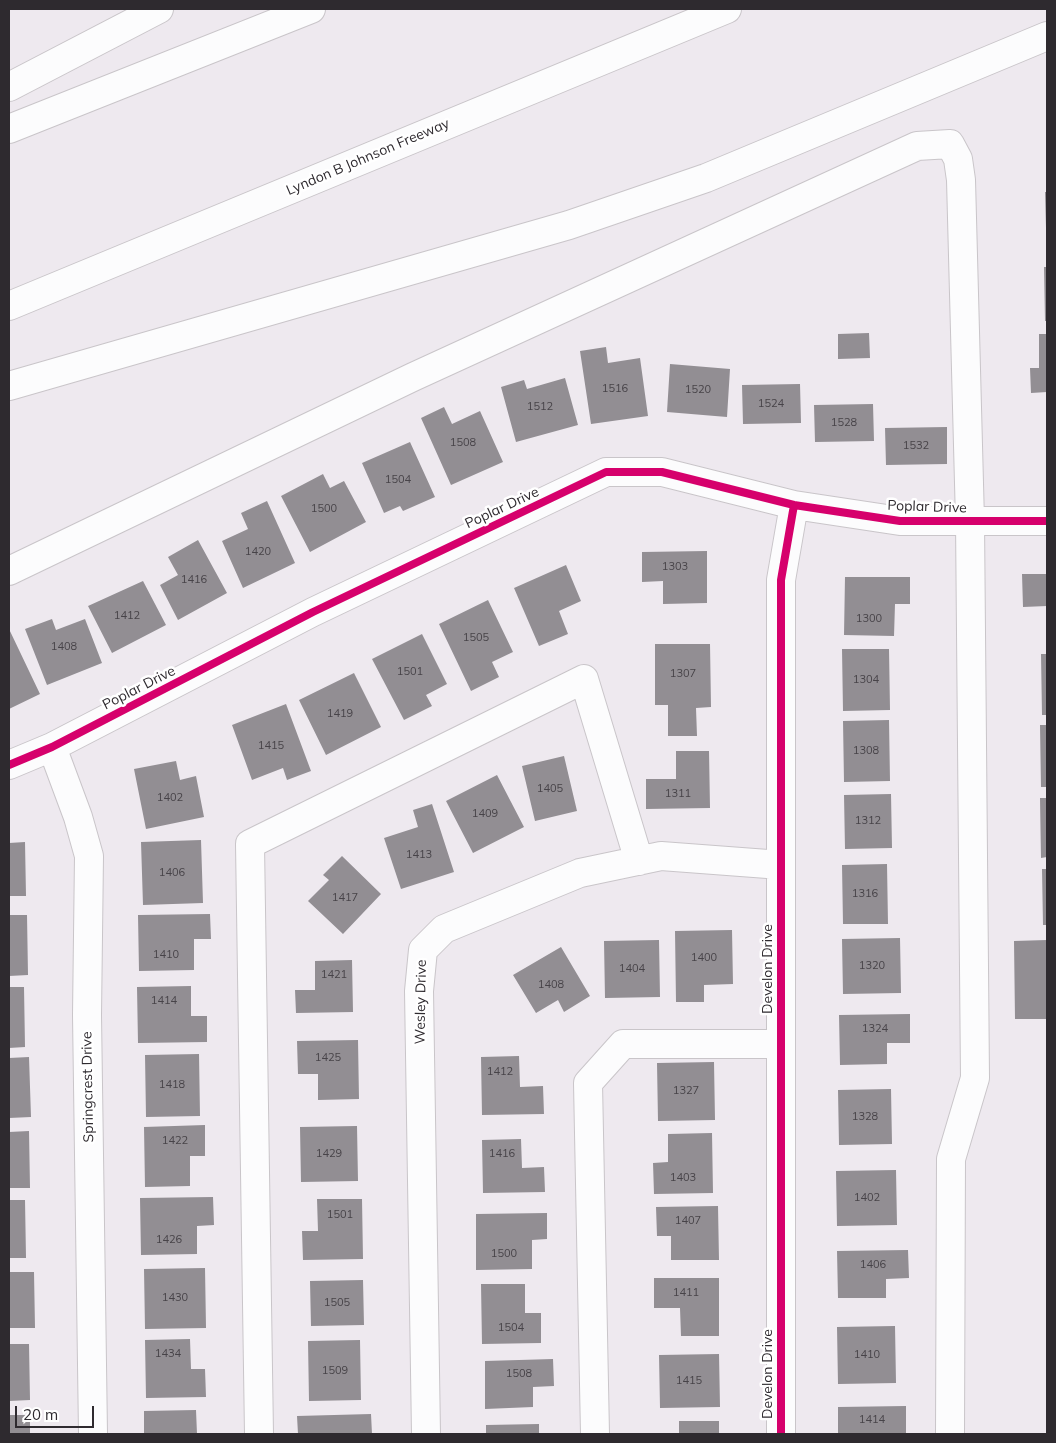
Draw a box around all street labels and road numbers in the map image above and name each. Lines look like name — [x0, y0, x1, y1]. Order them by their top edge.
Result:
street label: Lyndon B Johnson Freeway — [284, 115, 452, 199]
street label: Poplar Drive — [462, 484, 542, 532]
street label: Poplar Drive — [887, 497, 967, 517]
street label: Poplar Drive — [100, 662, 178, 714]
street label: Develon Drive — [760, 924, 776, 1014]
street label: Wesley Drive — [412, 959, 430, 1045]
street label: Springcrest Drive — [79, 1031, 97, 1143]
street label: Develon Drive — [760, 1329, 776, 1419]

